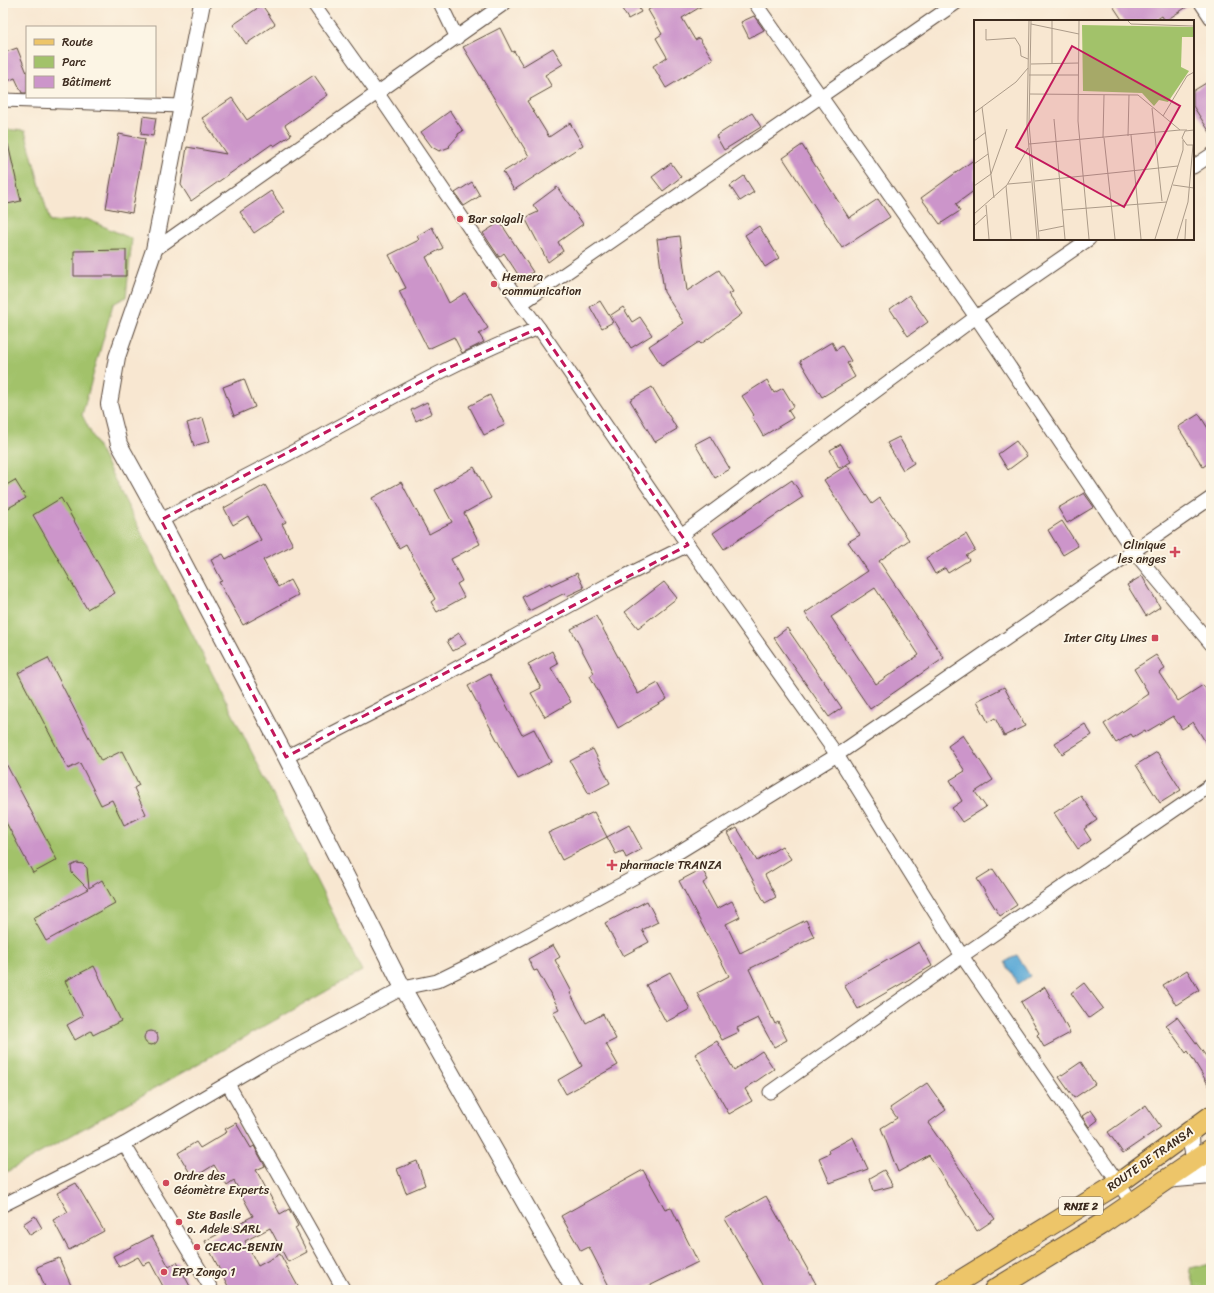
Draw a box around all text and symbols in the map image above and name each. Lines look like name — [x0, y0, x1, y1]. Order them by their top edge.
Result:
inset map — [974, 20, 1194, 240]
legend — [26, 26, 156, 98]
text: Route — [62, 31, 93, 53]
text: Parc — [62, 51, 86, 73]
text: Bâtiment — [62, 71, 111, 93]
place label: Bar soigali — [468, 208, 524, 230]
marker: Bar soigali — [455, 214, 465, 224]
place label: Hemera communication — [502, 266, 582, 302]
marker: Hemera communication — [489, 279, 499, 289]
place label: Clinique les anges — [1118, 534, 1166, 570]
marker: Clinique les anges — [1169, 546, 1181, 558]
place label: Inter City Lines — [1063, 627, 1147, 649]
marker: Inter City Lines — [1150, 633, 1160, 643]
place label: pharmacie TRANZA — [619, 854, 722, 876]
marker: pharmacie TRANZA — [607, 860, 617, 870]
street label: ROUTE DE TRANSA — [1102, 1121, 1198, 1197]
place label: Ordre des Géomètre Experts — [174, 1165, 270, 1201]
marker: Ordre des Géomètre Experts — [161, 1178, 171, 1188]
road number: RNIE 2 — [1059, 1197, 1103, 1215]
place label: Ste Basile o. Adele SARL — [187, 1204, 261, 1240]
marker: Ste Basile o. Adele SARL — [174, 1217, 184, 1227]
place label: CECAC-BENIN — [205, 1236, 284, 1258]
marker: CECAC-BENIN — [192, 1242, 202, 1252]
place label: EPP Zongo 1 — [172, 1261, 235, 1283]
marker: EPP Zongo 1 — [159, 1267, 169, 1277]

